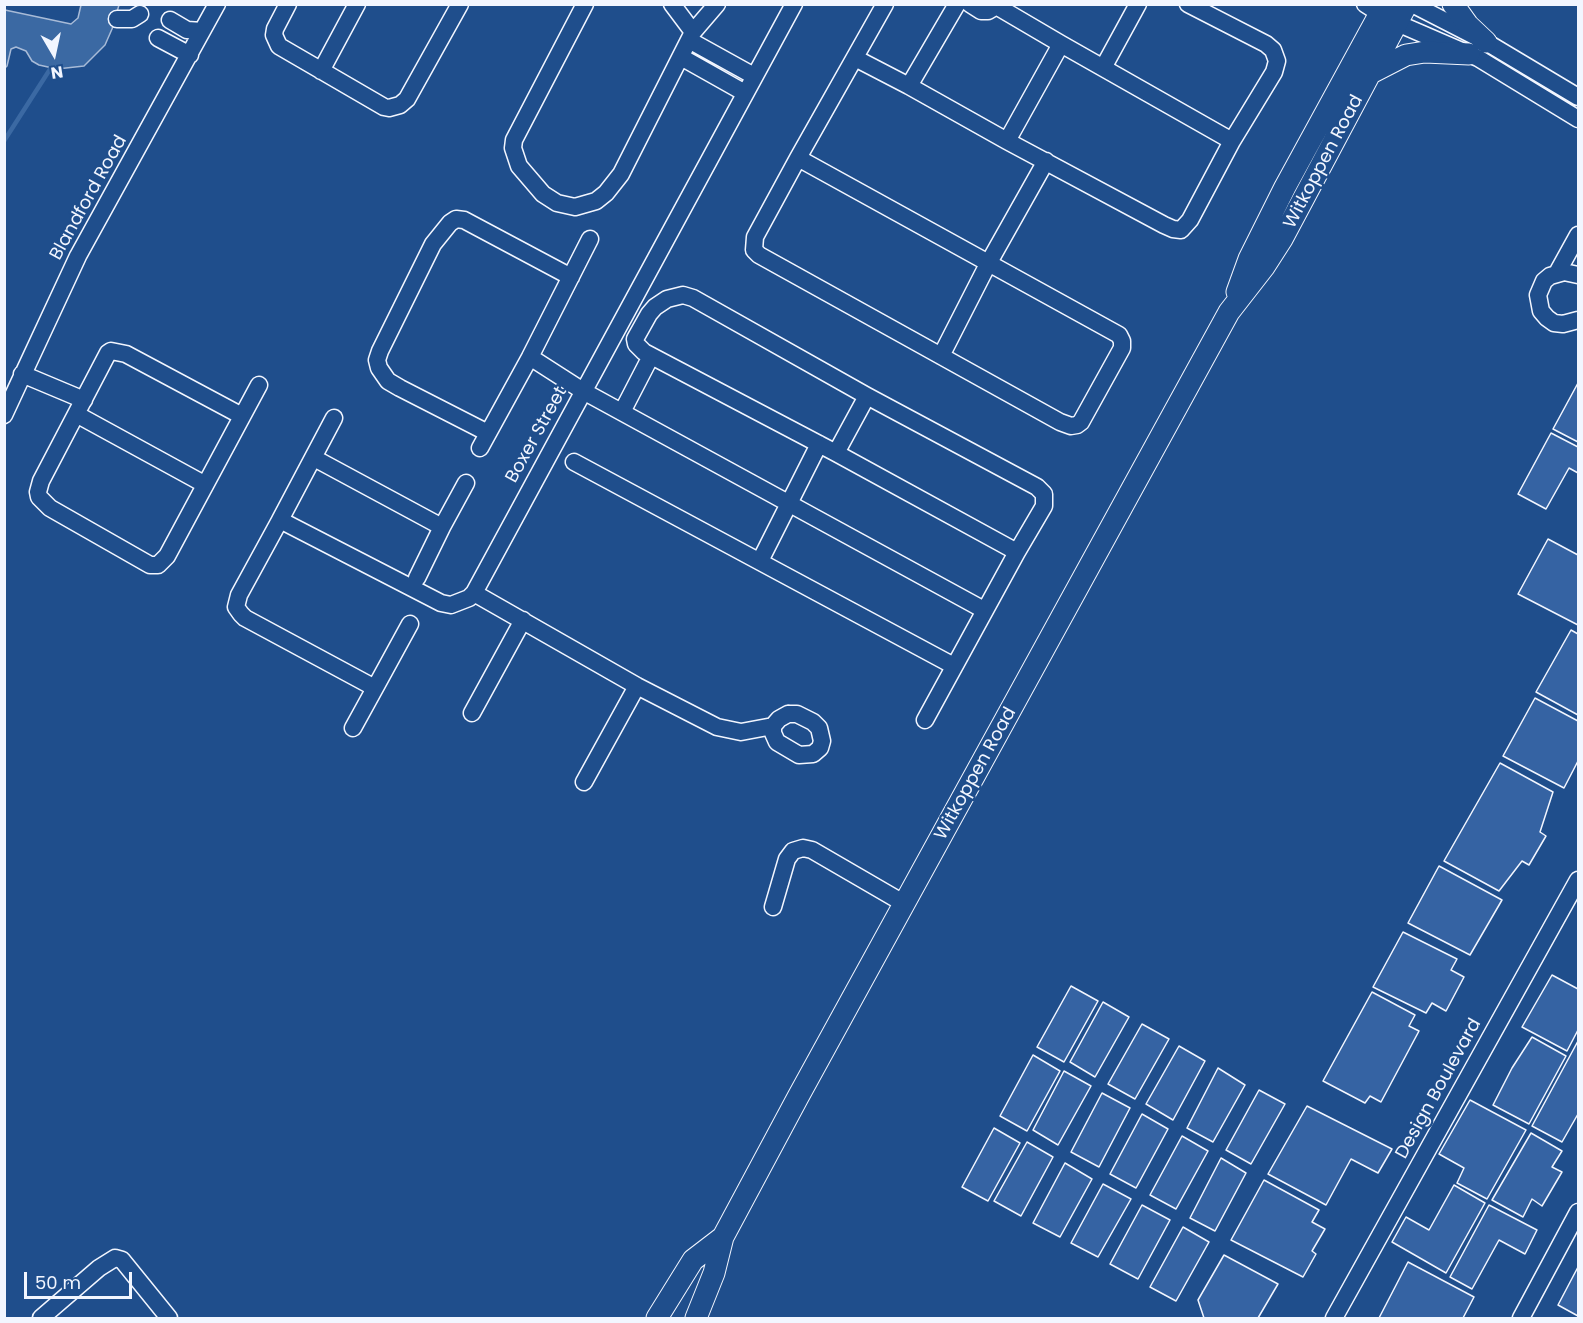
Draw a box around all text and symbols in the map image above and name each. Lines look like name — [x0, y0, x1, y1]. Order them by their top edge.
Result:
north arrow — [24, 24, 84, 84]
text: N — [49, 60, 65, 85]
street label: Witkoppen Road — [1280, 92, 1368, 232]
street label: Blandford Road — [46, 132, 132, 264]
street label: Boxer Street — [502, 383, 572, 487]
street label: Witkoppen Road — [931, 704, 1021, 844]
street label: Design Boulevard — [1391, 1015, 1487, 1163]
scale bar — [27, 1260, 135, 1298]
text: 50 m — [35, 1270, 81, 1295]

